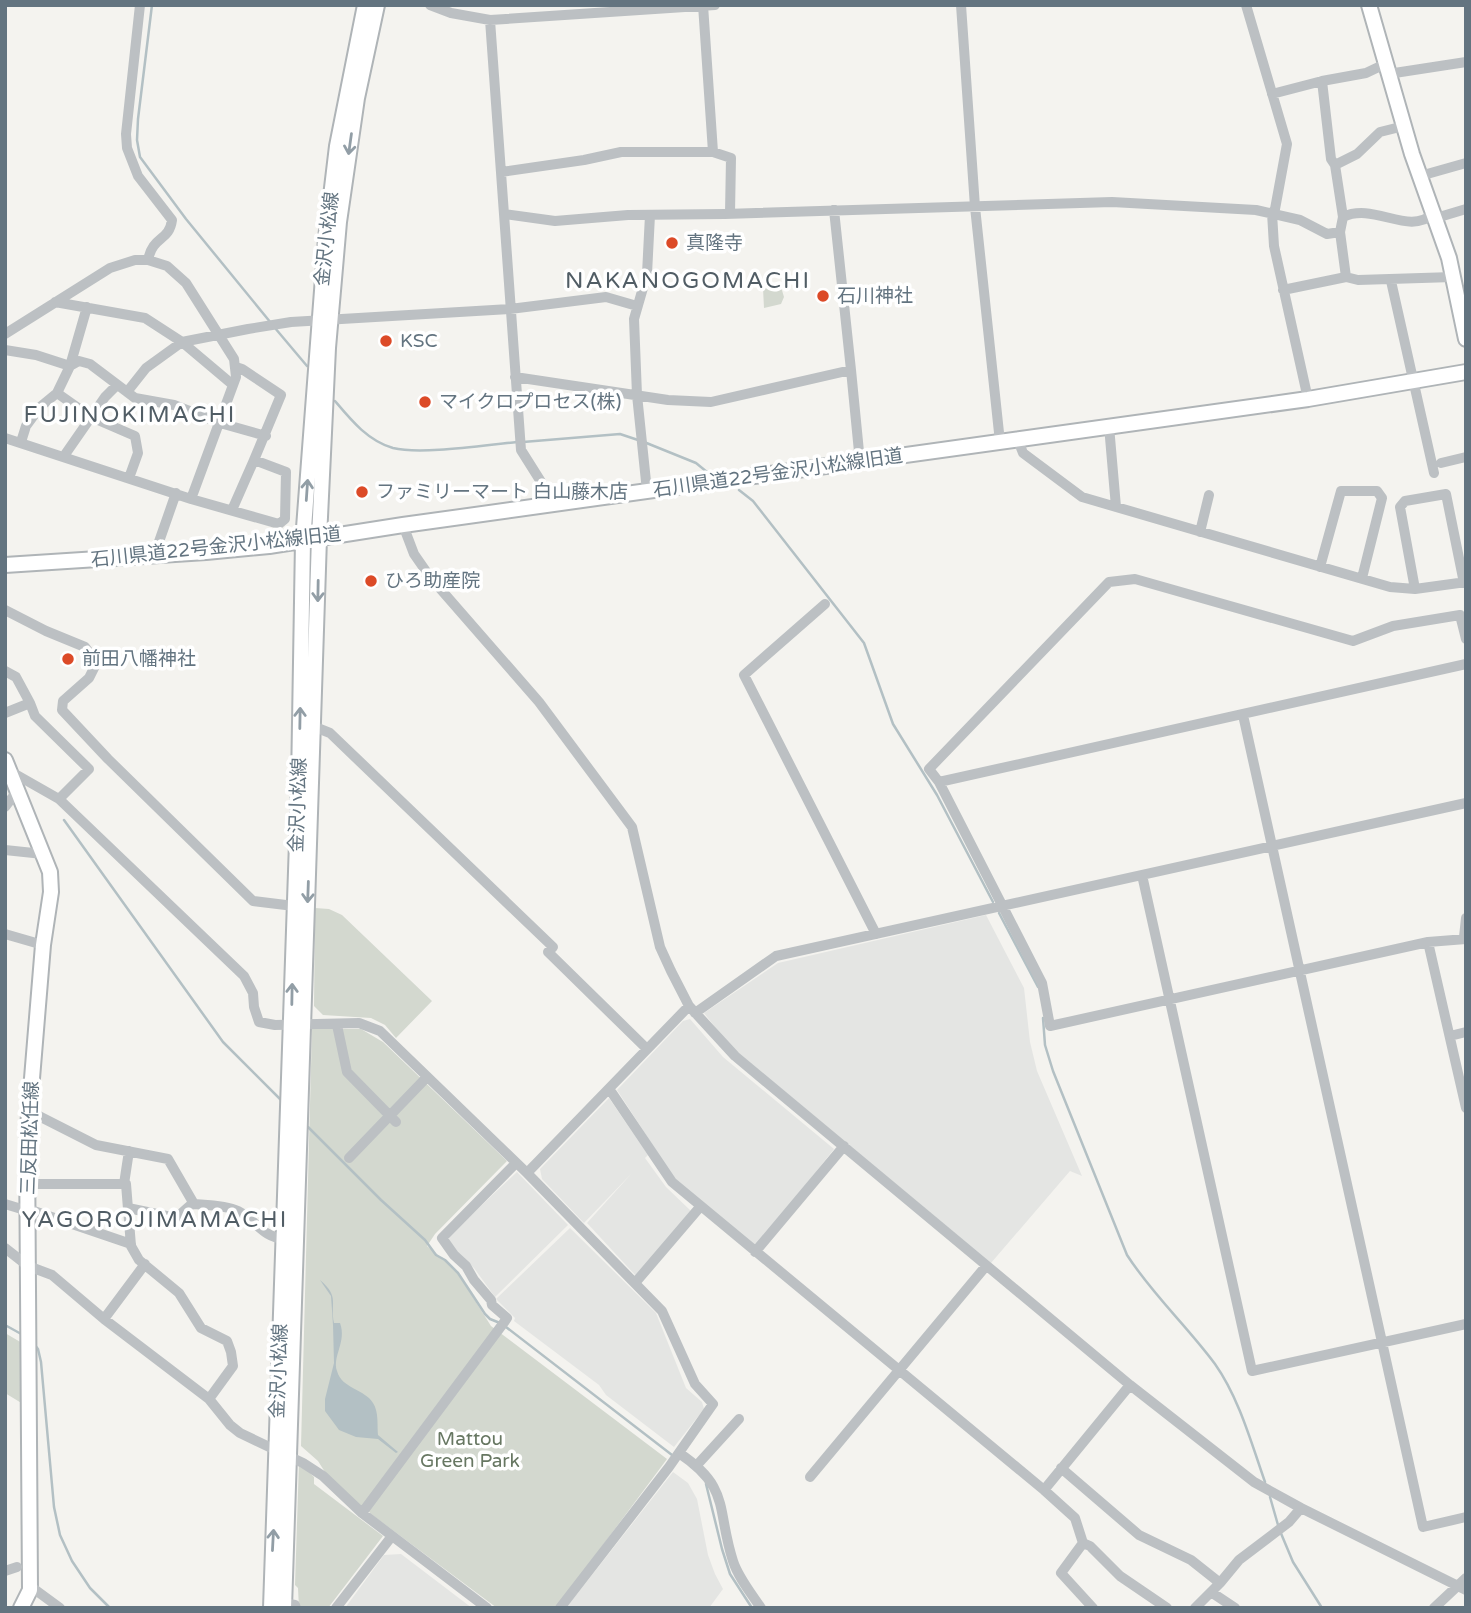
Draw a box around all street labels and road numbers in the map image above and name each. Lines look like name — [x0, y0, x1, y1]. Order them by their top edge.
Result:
street label: 金沢小松線 — [311, 191, 343, 287]
street label: 石川県道22号金沢小松線旧道 — [652, 445, 904, 501]
street label: 石川県道22号金沢小松線旧道 — [90, 523, 342, 571]
street label: 金沢小松線 — [285, 757, 311, 853]
street label: 三反田松任線 — [17, 1081, 43, 1195]
street label: 金沢小松線 — [266, 1323, 292, 1419]

